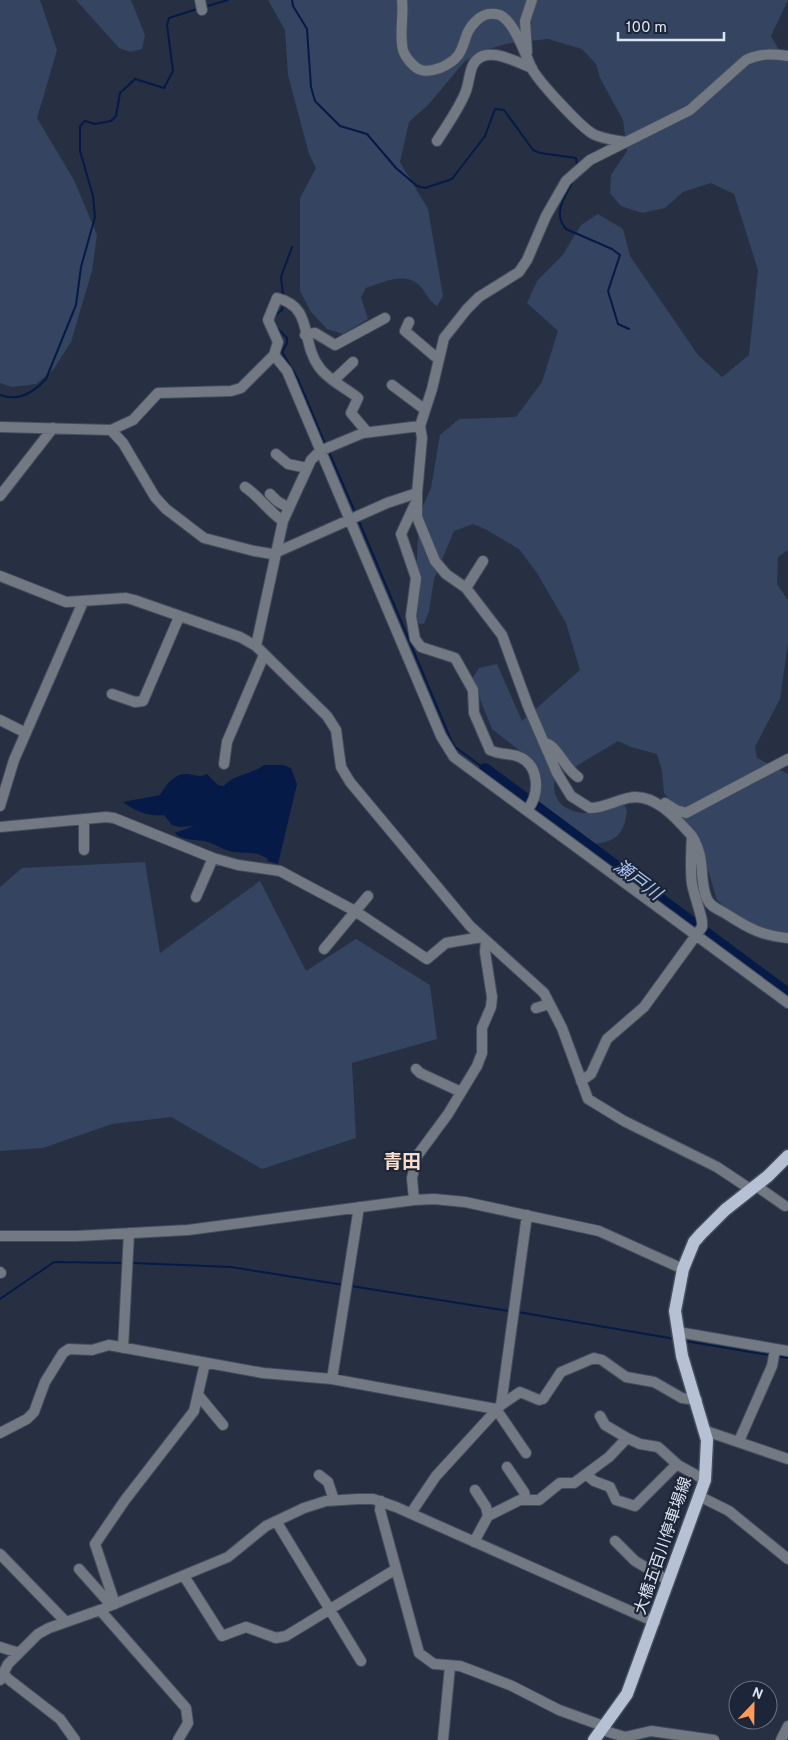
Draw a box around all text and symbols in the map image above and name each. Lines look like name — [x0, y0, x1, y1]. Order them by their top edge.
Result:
scale bar — [618, 10, 724, 42]
text: 100 m — [626, 19, 667, 38]
water label: 瀬戸川 — [609, 856, 667, 908]
district label: 青田 — [383, 1151, 421, 1175]
street label: 大橋五百川停車場線 — [631, 1475, 697, 1617]
north arrow — [728, 1680, 778, 1730]
text: N — [749, 1685, 765, 1704]

